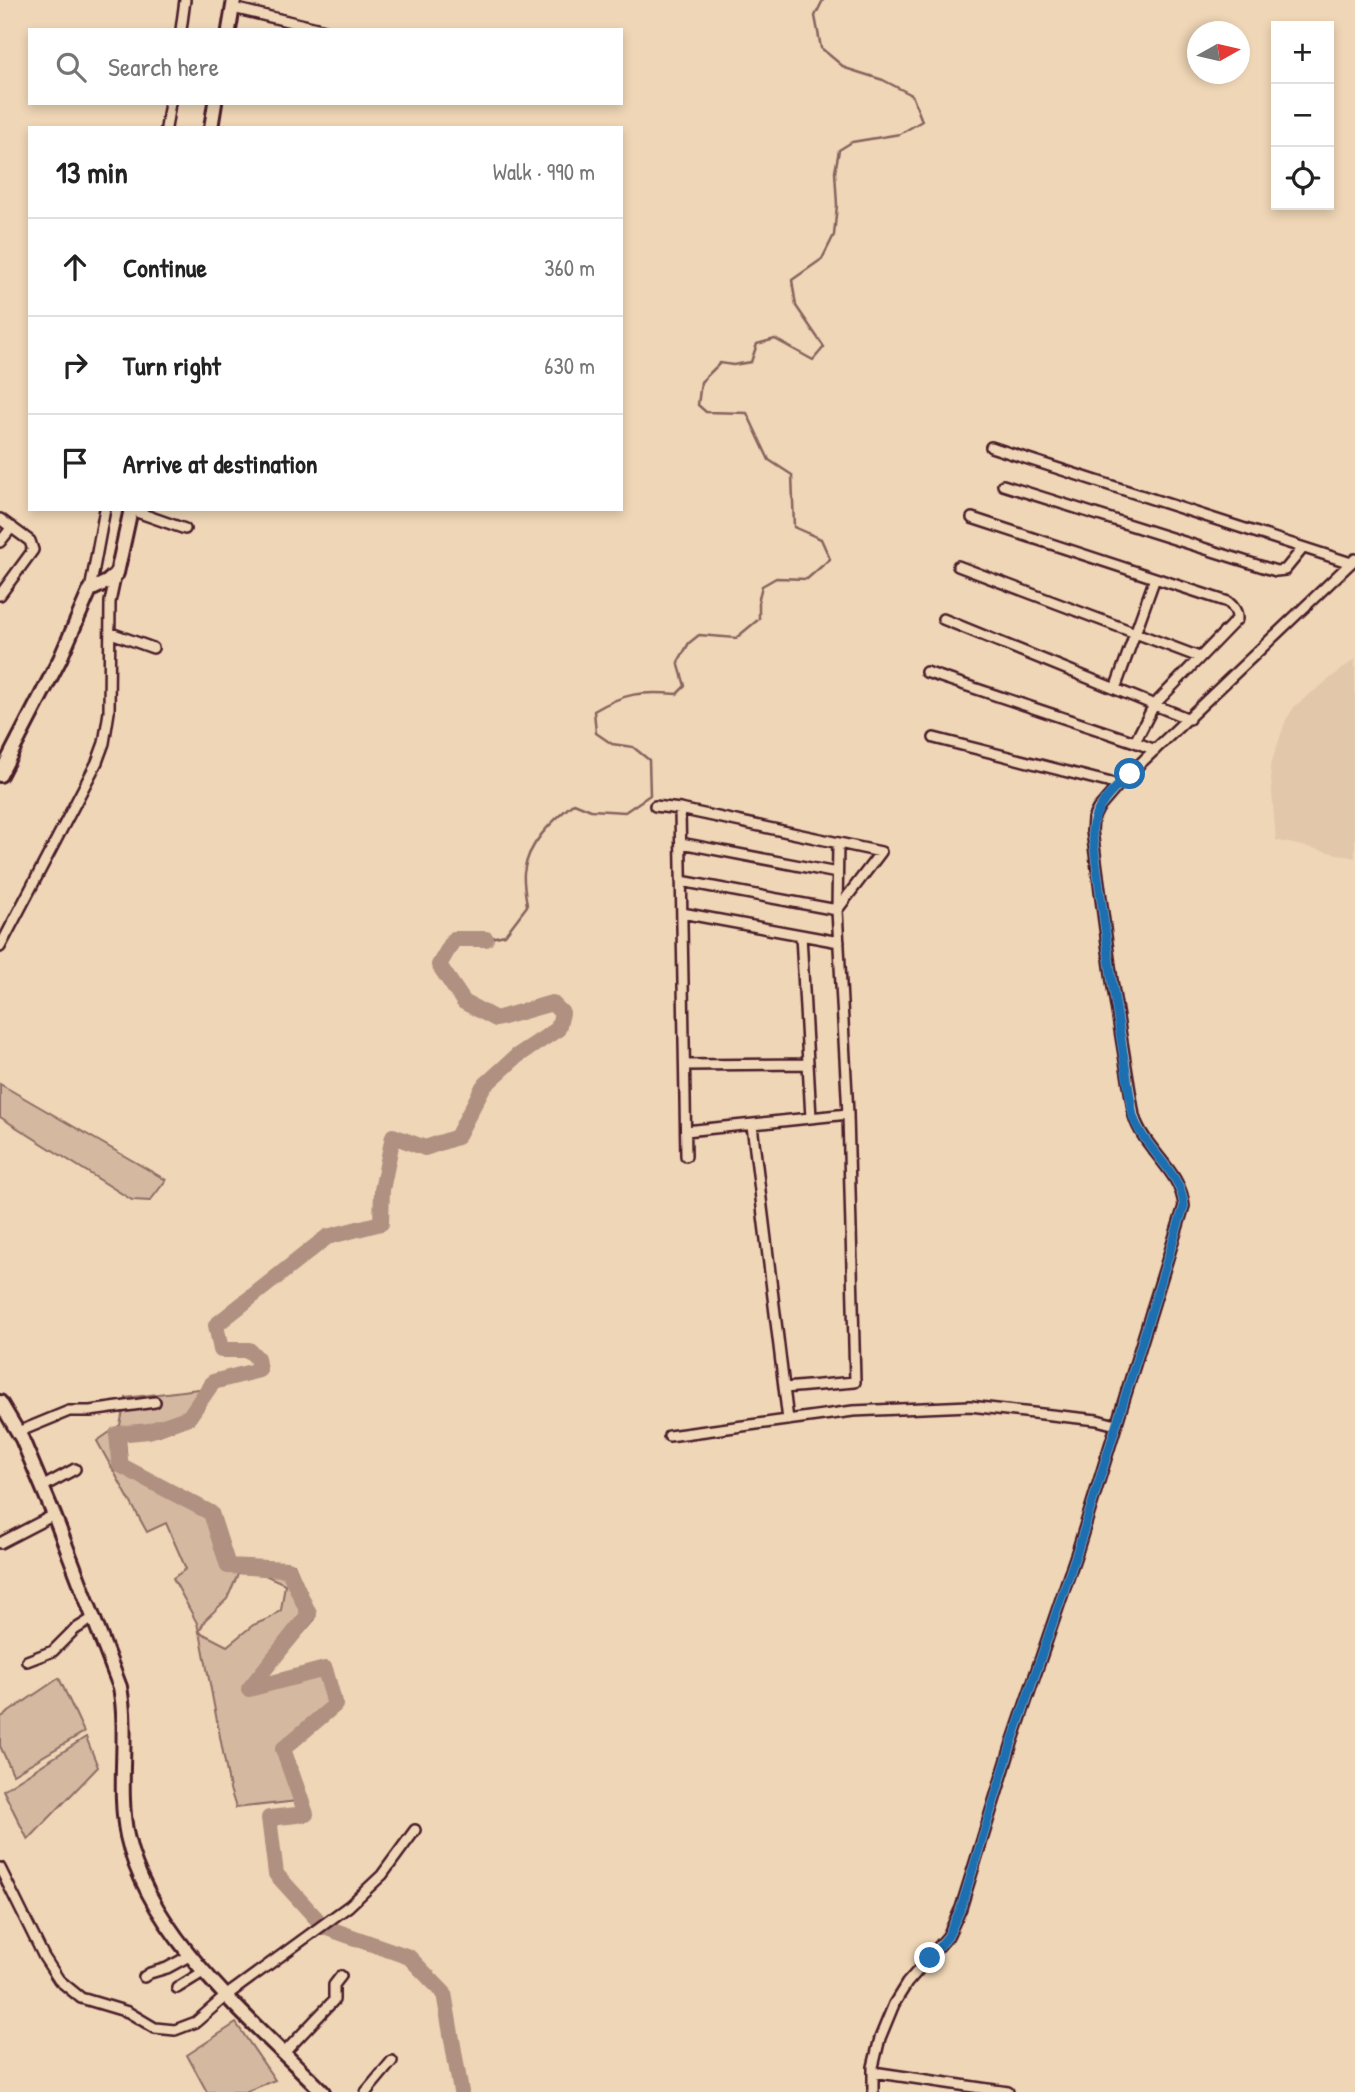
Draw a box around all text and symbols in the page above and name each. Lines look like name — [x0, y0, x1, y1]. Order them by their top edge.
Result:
north arrow — [1187, 21, 1250, 84]
map controls — [1271, 21, 1334, 210]
button: + — [1271, 21, 1334, 84]
search box — [28, 28, 623, 105]
icon: search — [52, 48, 90, 86]
text: Search here — [108, 49, 219, 84]
button: − — [1271, 84, 1334, 147]
button: locate — [1271, 147, 1334, 210]
text: 13 min — [56, 152, 128, 192]
text: Walk · 990 m — [493, 156, 595, 187]
icon: ahead — [56, 248, 94, 286]
text: Continue — [123, 250, 207, 285]
text: 360 m — [544, 252, 595, 283]
icon: right — [56, 346, 94, 384]
text: Turn right — [123, 348, 221, 383]
text: 630 m — [544, 350, 595, 381]
icon: arrive — [56, 444, 94, 482]
text: Arrive at destination — [123, 446, 318, 481]
route start — [1114, 758, 1145, 789]
route end — [914, 1942, 945, 1973]

